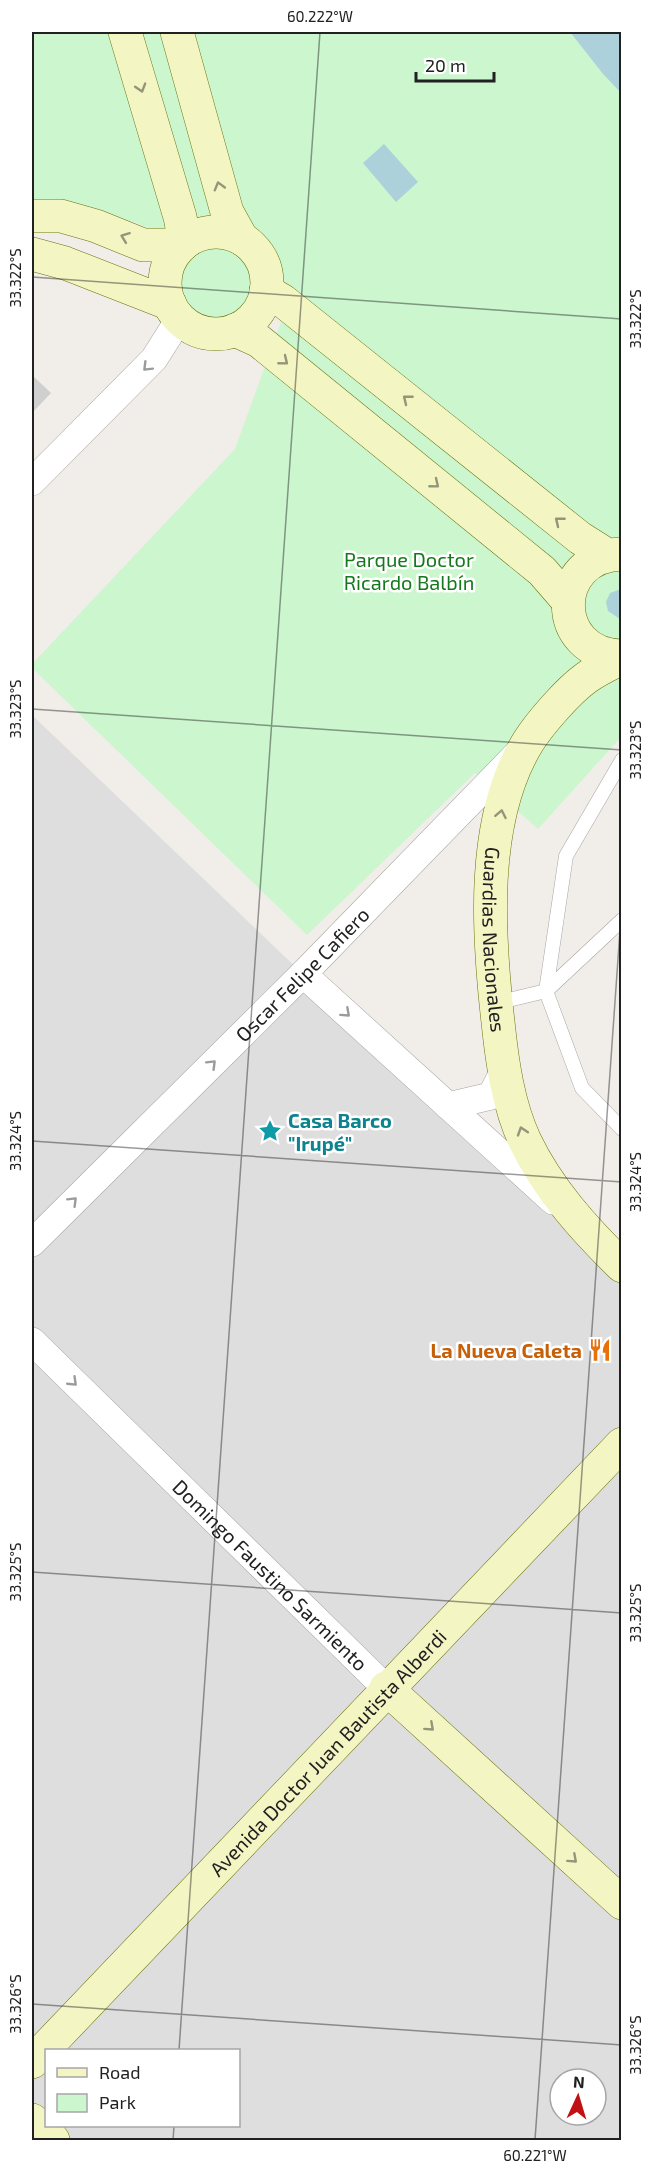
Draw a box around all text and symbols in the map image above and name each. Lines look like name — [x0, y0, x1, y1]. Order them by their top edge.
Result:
text: 60.222°W — [287, 7, 353, 25]
scale bar — [416, 45, 494, 83]
text: 20 m — [425, 54, 466, 76]
one-way arrow — [134, 82, 146, 92]
one-way arrow — [214, 181, 227, 191]
one-way arrow — [120, 232, 131, 244]
text: 33.322°S — [6, 248, 24, 308]
text: 33.322°S — [626, 289, 644, 349]
one-way arrow — [277, 353, 288, 364]
one-way arrow — [143, 359, 154, 370]
one-way arrow — [403, 396, 414, 407]
one-way arrow — [428, 476, 439, 487]
one-way arrow — [555, 517, 566, 528]
park label: Parque Doctor Ricardo Balbín — [344, 547, 474, 594]
text: 33.323°S — [6, 679, 24, 739]
text: 33.323°S — [626, 720, 644, 780]
one-way arrow — [494, 810, 507, 820]
street label: Guardias Nacionales — [478, 846, 511, 1033]
street label: Oscar Felipe Cafiero — [230, 902, 374, 1046]
one-way arrow — [339, 1006, 350, 1017]
one-way arrow — [204, 1061, 215, 1072]
place label: Casa Barco "Irupé" — [288, 1108, 392, 1155]
text: 33.324°S — [6, 1111, 24, 1171]
place icon: Casa Barco "Irupé" — [257, 1118, 283, 1144]
one-way arrow — [517, 1126, 529, 1137]
text: 33.324°S — [626, 1152, 644, 1212]
one-way arrow — [66, 1198, 77, 1209]
restaurant icon: La Nueva Caleta — [587, 1337, 613, 1363]
place label: La Nueva Caleta — [431, 1338, 582, 1362]
one-way arrow — [66, 1374, 77, 1385]
street label: Domingo Faustino Sarmiento — [168, 1474, 373, 1675]
text: 33.325°S — [6, 1543, 24, 1601]
text: 33.325°S — [626, 1584, 644, 1642]
street label: Avenida Doctor Juan Bautista Alberdi — [204, 1624, 451, 1881]
one-way arrow — [423, 1720, 433, 1731]
one-way arrow — [567, 1852, 577, 1863]
text: 33.326°S — [6, 1974, 24, 2034]
text: 33.326°S — [626, 2015, 644, 2075]
legend — [45, 2049, 240, 2127]
text: Road — [99, 2061, 140, 2083]
north arrow — [548, 2067, 608, 2127]
text: N — [573, 2072, 586, 2091]
text: Park — [99, 2091, 136, 2113]
text: 60.221°W — [503, 2146, 567, 2164]

